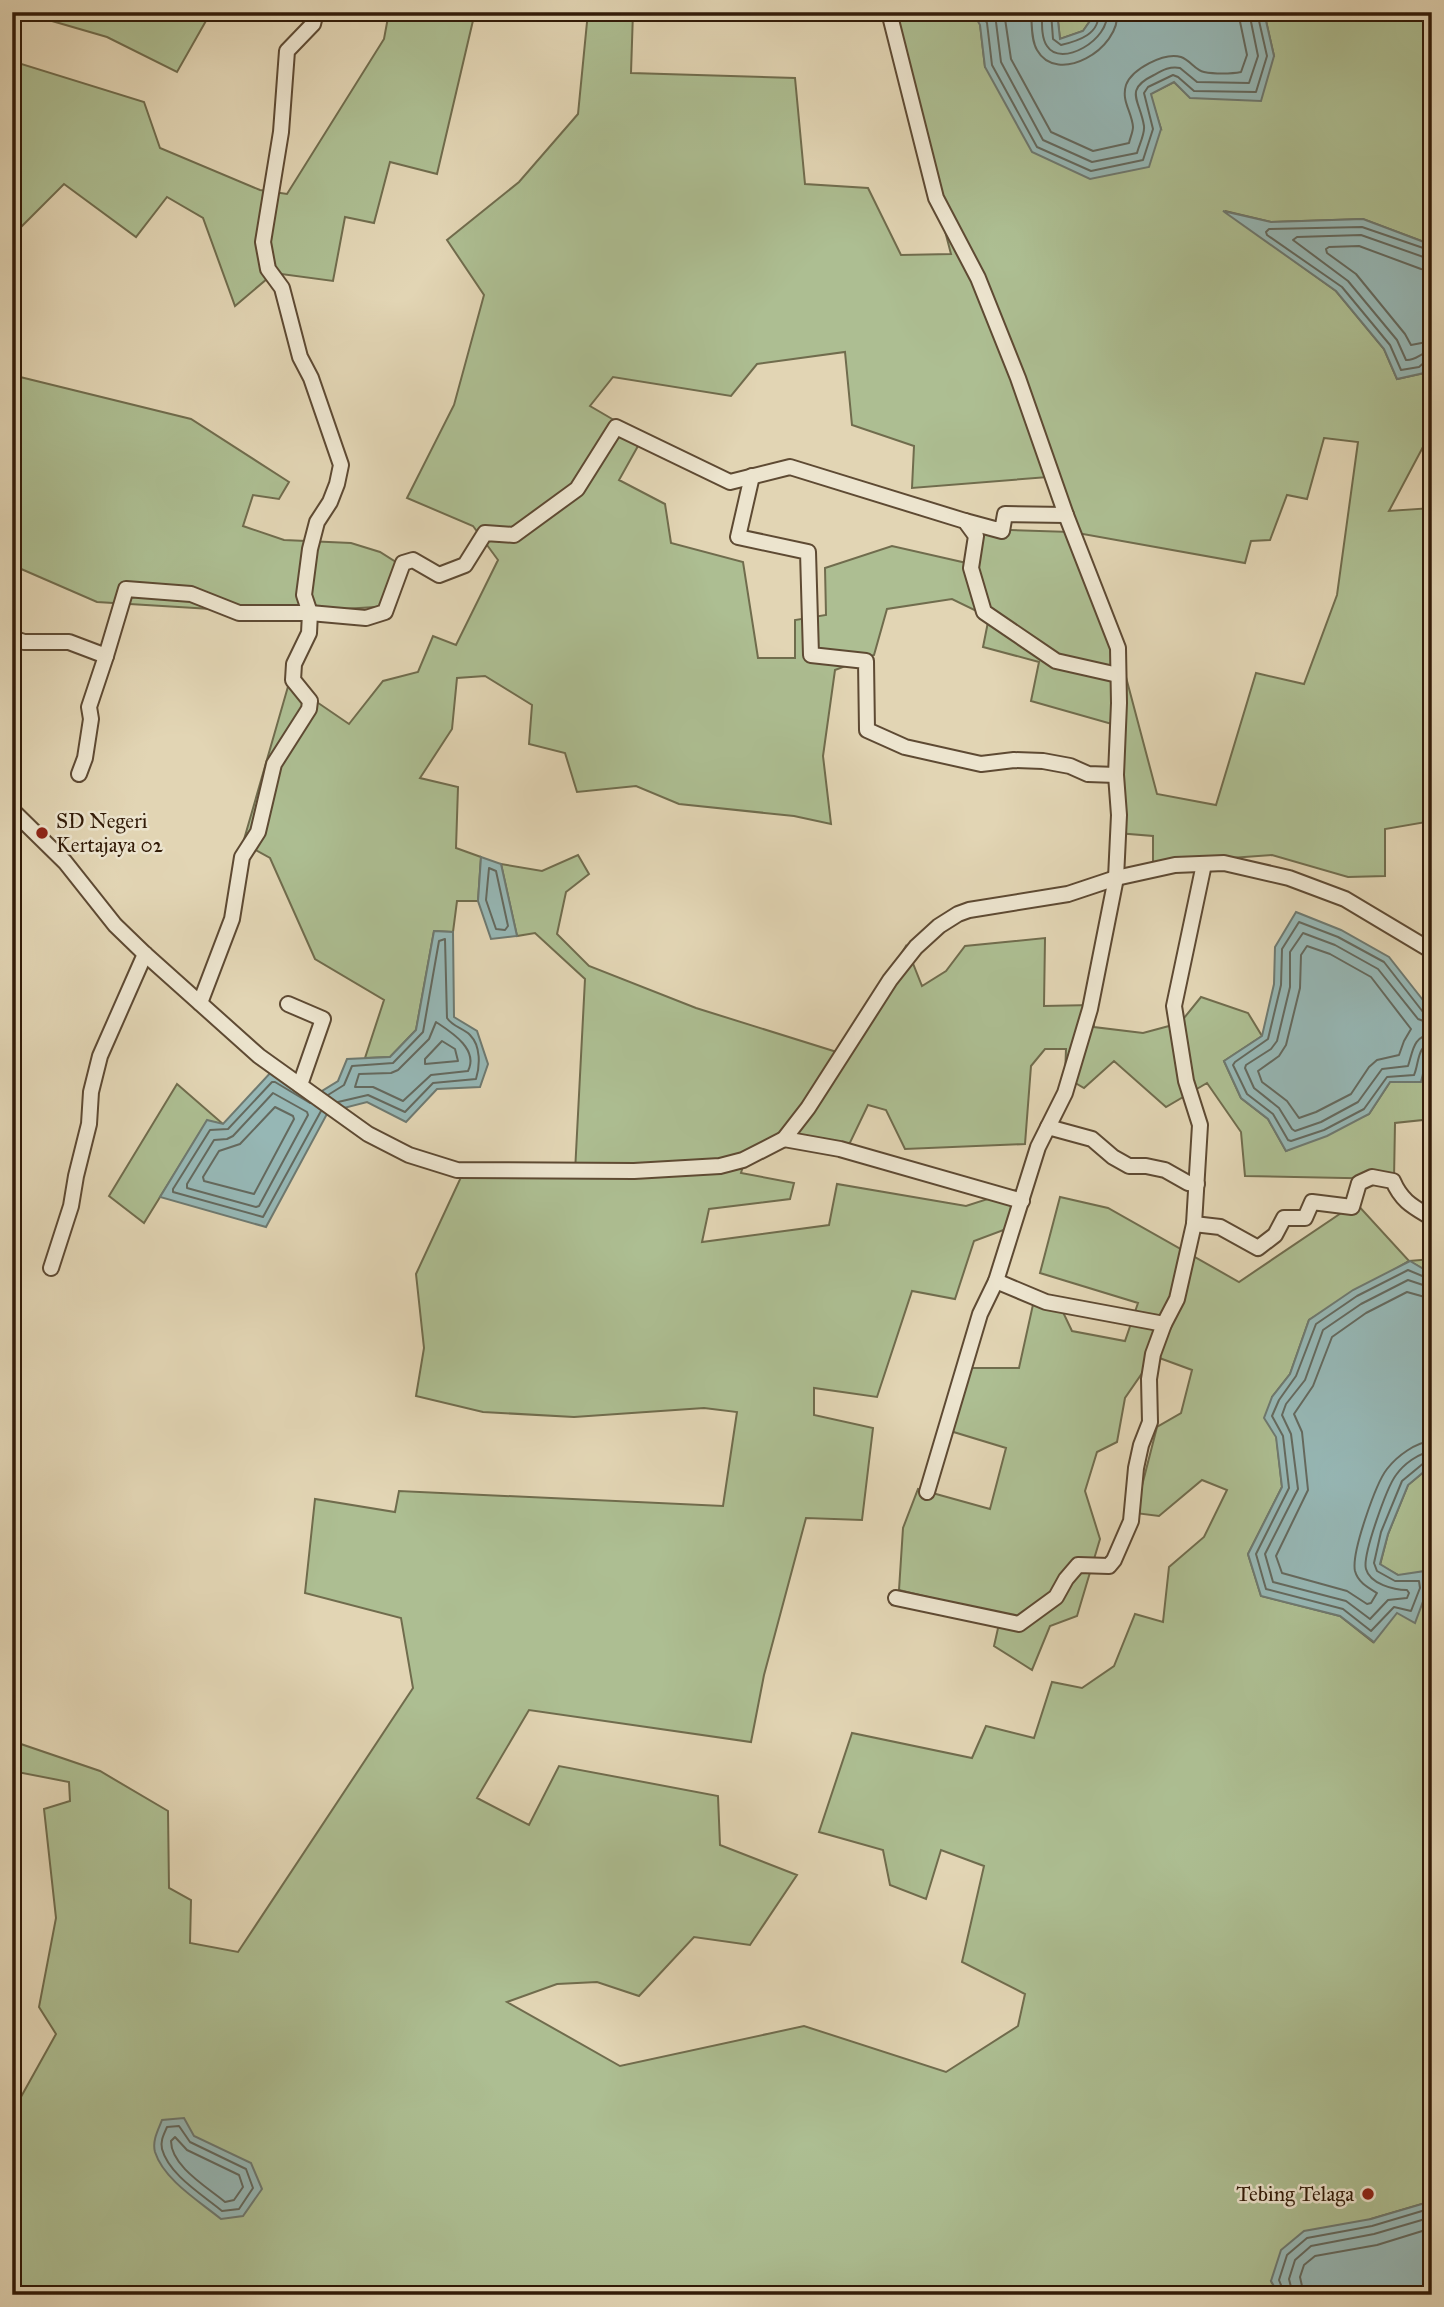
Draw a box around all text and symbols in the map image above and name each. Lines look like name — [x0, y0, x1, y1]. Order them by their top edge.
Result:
place label: SD Negeri Kertajaya 02 — [56, 808, 164, 858]
marker: SD Negeri Kertajaya 02 — [34, 825, 50, 841]
place label: Tebing Telaga — [1236, 2181, 1354, 2207]
marker: Tebing Telaga — [1360, 2186, 1376, 2202]

